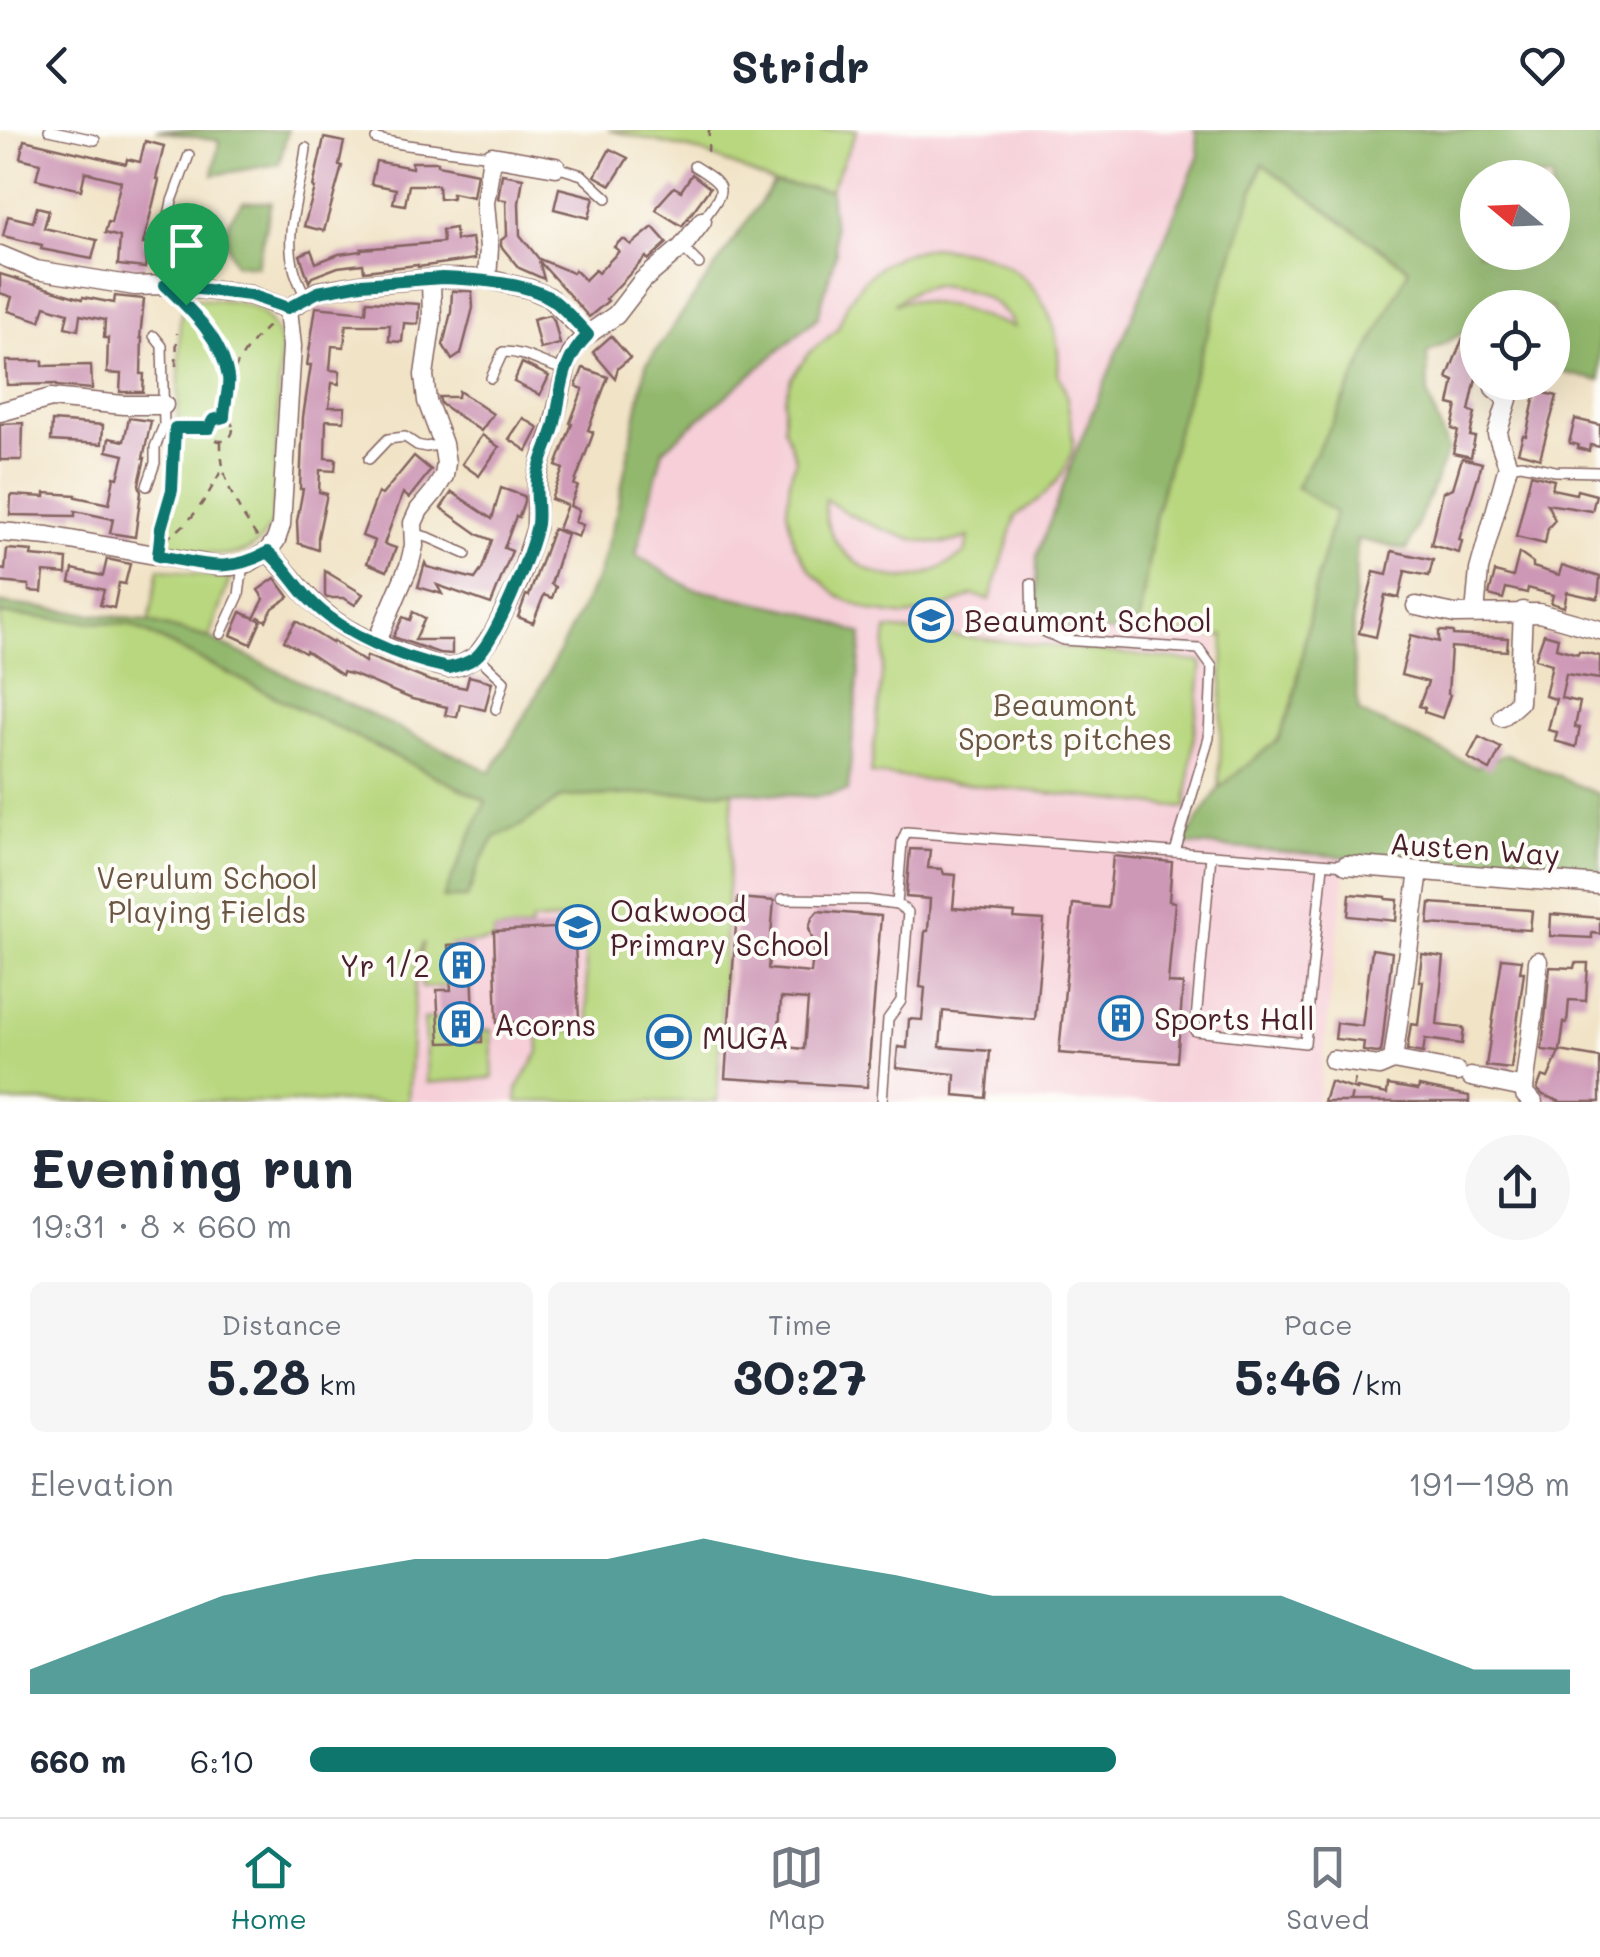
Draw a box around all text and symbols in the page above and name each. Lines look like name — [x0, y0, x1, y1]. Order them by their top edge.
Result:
text: Stridr — [731, 36, 869, 94]
icon: back — [30, 38, 85, 93]
icon: heart — [1515, 38, 1570, 93]
north arrow — [1460, 160, 1570, 270]
map controls — [1460, 160, 1570, 400]
pin — [144, 203, 229, 306]
icon: arrive — [159, 218, 214, 273]
button: locate — [1460, 290, 1570, 400]
school or university icon: Beaumont School — [908, 597, 954, 643]
place label: Beaumont School — [964, 600, 1212, 640]
park label: Beaumont Sports pitches — [958, 684, 1172, 758]
street label: Austen Way — [1389, 822, 1561, 874]
park label: Verulum School Playing Fields — [96, 857, 318, 931]
place label: Oakwood Primary School — [610, 890, 830, 964]
school or university icon: Oakwood Primary School — [555, 904, 601, 950]
building icon: Yr 1/2 — [439, 942, 485, 988]
place label: Yr 1/2 — [340, 945, 430, 985]
building icon: Sports Hall — [1098, 995, 1144, 1041]
place label: Sports Hall — [1154, 998, 1315, 1038]
building icon: Acorns — [438, 1001, 484, 1047]
place label: Acorns — [494, 1004, 596, 1044]
sports icon: MUGA — [646, 1014, 692, 1060]
place label: MUGA — [702, 1017, 789, 1057]
text: Evening run — [30, 1130, 354, 1202]
button: share — [1465, 1135, 1570, 1240]
text: 19:31 · 8 × 660 m — [30, 1204, 292, 1246]
text: Distance — [221, 1306, 342, 1342]
text: Time — [768, 1306, 832, 1342]
text: Pace — [1284, 1306, 1353, 1342]
text: 5.28 — [207, 1342, 310, 1408]
text: 30:27 — [733, 1342, 867, 1408]
text: 5:46 — [1234, 1342, 1341, 1408]
text: km — [310, 1366, 357, 1402]
text: /km — [1341, 1366, 1402, 1402]
text: Elevation — [30, 1462, 174, 1504]
text: 191–198 m — [1408, 1462, 1570, 1504]
text: 660 m — [30, 1739, 126, 1781]
text: 6:10 — [190, 1739, 253, 1781]
tab: Home — [231, 1840, 307, 1936]
tab: Map — [768, 1840, 825, 1936]
tab: Saved — [1286, 1840, 1369, 1936]

